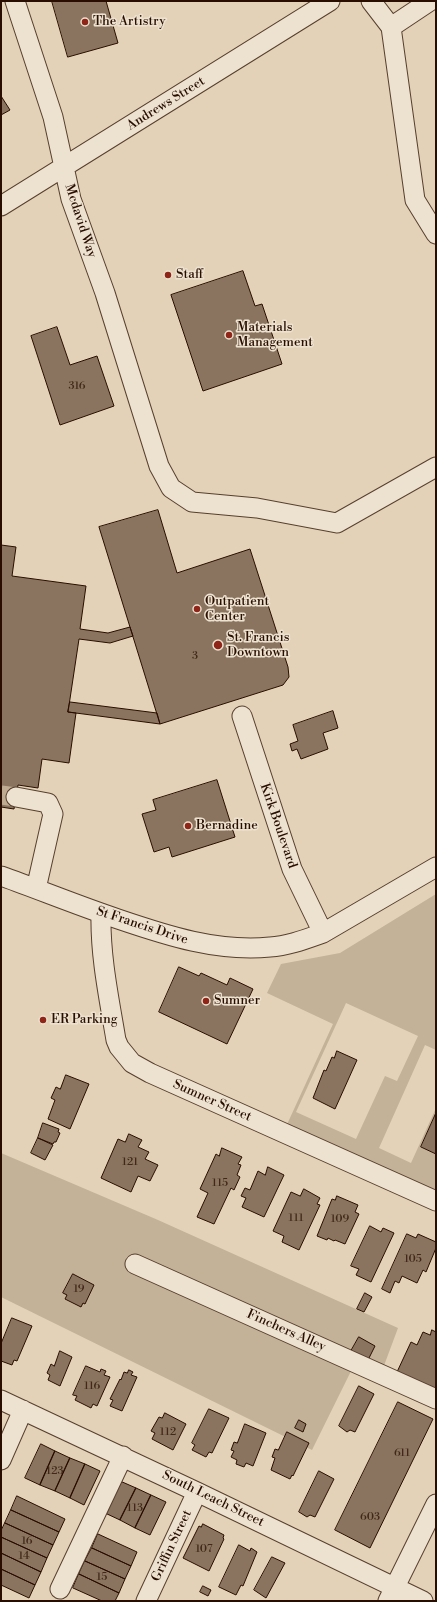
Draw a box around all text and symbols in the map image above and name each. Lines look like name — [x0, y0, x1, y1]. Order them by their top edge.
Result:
place label: The Artistry — [93, 14, 165, 30]
marker: The Artistry — [80, 17, 90, 27]
street label: Andrews Street — [124, 74, 208, 134]
street label: Mcdavid Way — [61, 182, 99, 260]
place label: Staff — [176, 267, 203, 283]
marker: Staff — [163, 270, 173, 280]
place label: Materials Management — [237, 320, 313, 351]
marker: Materials Management — [224, 330, 234, 340]
house number: 316 — [69, 379, 85, 393]
place label: Outpatient Center — [205, 594, 269, 625]
marker: Outpatient Center — [192, 604, 202, 614]
place label: St. Francis Downtown — [227, 630, 290, 661]
marker: St. Francis Downtown — [212, 639, 224, 651]
house number: 3 — [192, 649, 198, 663]
street label: Kirk Boulevard — [256, 781, 300, 871]
place label: Bernadine — [196, 818, 258, 834]
marker: Bernadine — [183, 821, 193, 831]
street label: St Francis Drive — [94, 904, 190, 948]
place label: Sumner — [214, 993, 260, 1009]
marker: Sumner — [201, 996, 211, 1006]
place label: ER Parking — [51, 1012, 117, 1028]
marker: ER Parking — [38, 1015, 48, 1025]
street label: Sumner Street — [170, 1077, 254, 1125]
house number: 121 — [122, 1155, 138, 1169]
house number: 115 — [212, 1176, 228, 1190]
house number: 111 — [289, 1211, 303, 1225]
house number: 109 — [331, 1212, 349, 1226]
house number: 105 — [404, 1252, 422, 1266]
house number: 19 — [73, 1282, 85, 1296]
street label: Finchers Alley — [244, 1307, 328, 1355]
house number: 116 — [84, 1379, 100, 1393]
house number: 112 — [160, 1425, 176, 1439]
house number: 611 — [394, 1446, 410, 1460]
house number: 123 — [46, 1464, 64, 1478]
street label: South Leach Street — [160, 1468, 266, 1530]
house number: 113 — [127, 1501, 143, 1515]
street label: Griffin Street — [149, 1508, 195, 1584]
house number: 603 — [360, 1510, 380, 1524]
house number: 16 — [21, 1534, 33, 1548]
house number: 107 — [195, 1542, 213, 1556]
house number: 14 — [19, 1549, 29, 1563]
house number: 15 — [97, 1570, 107, 1584]

